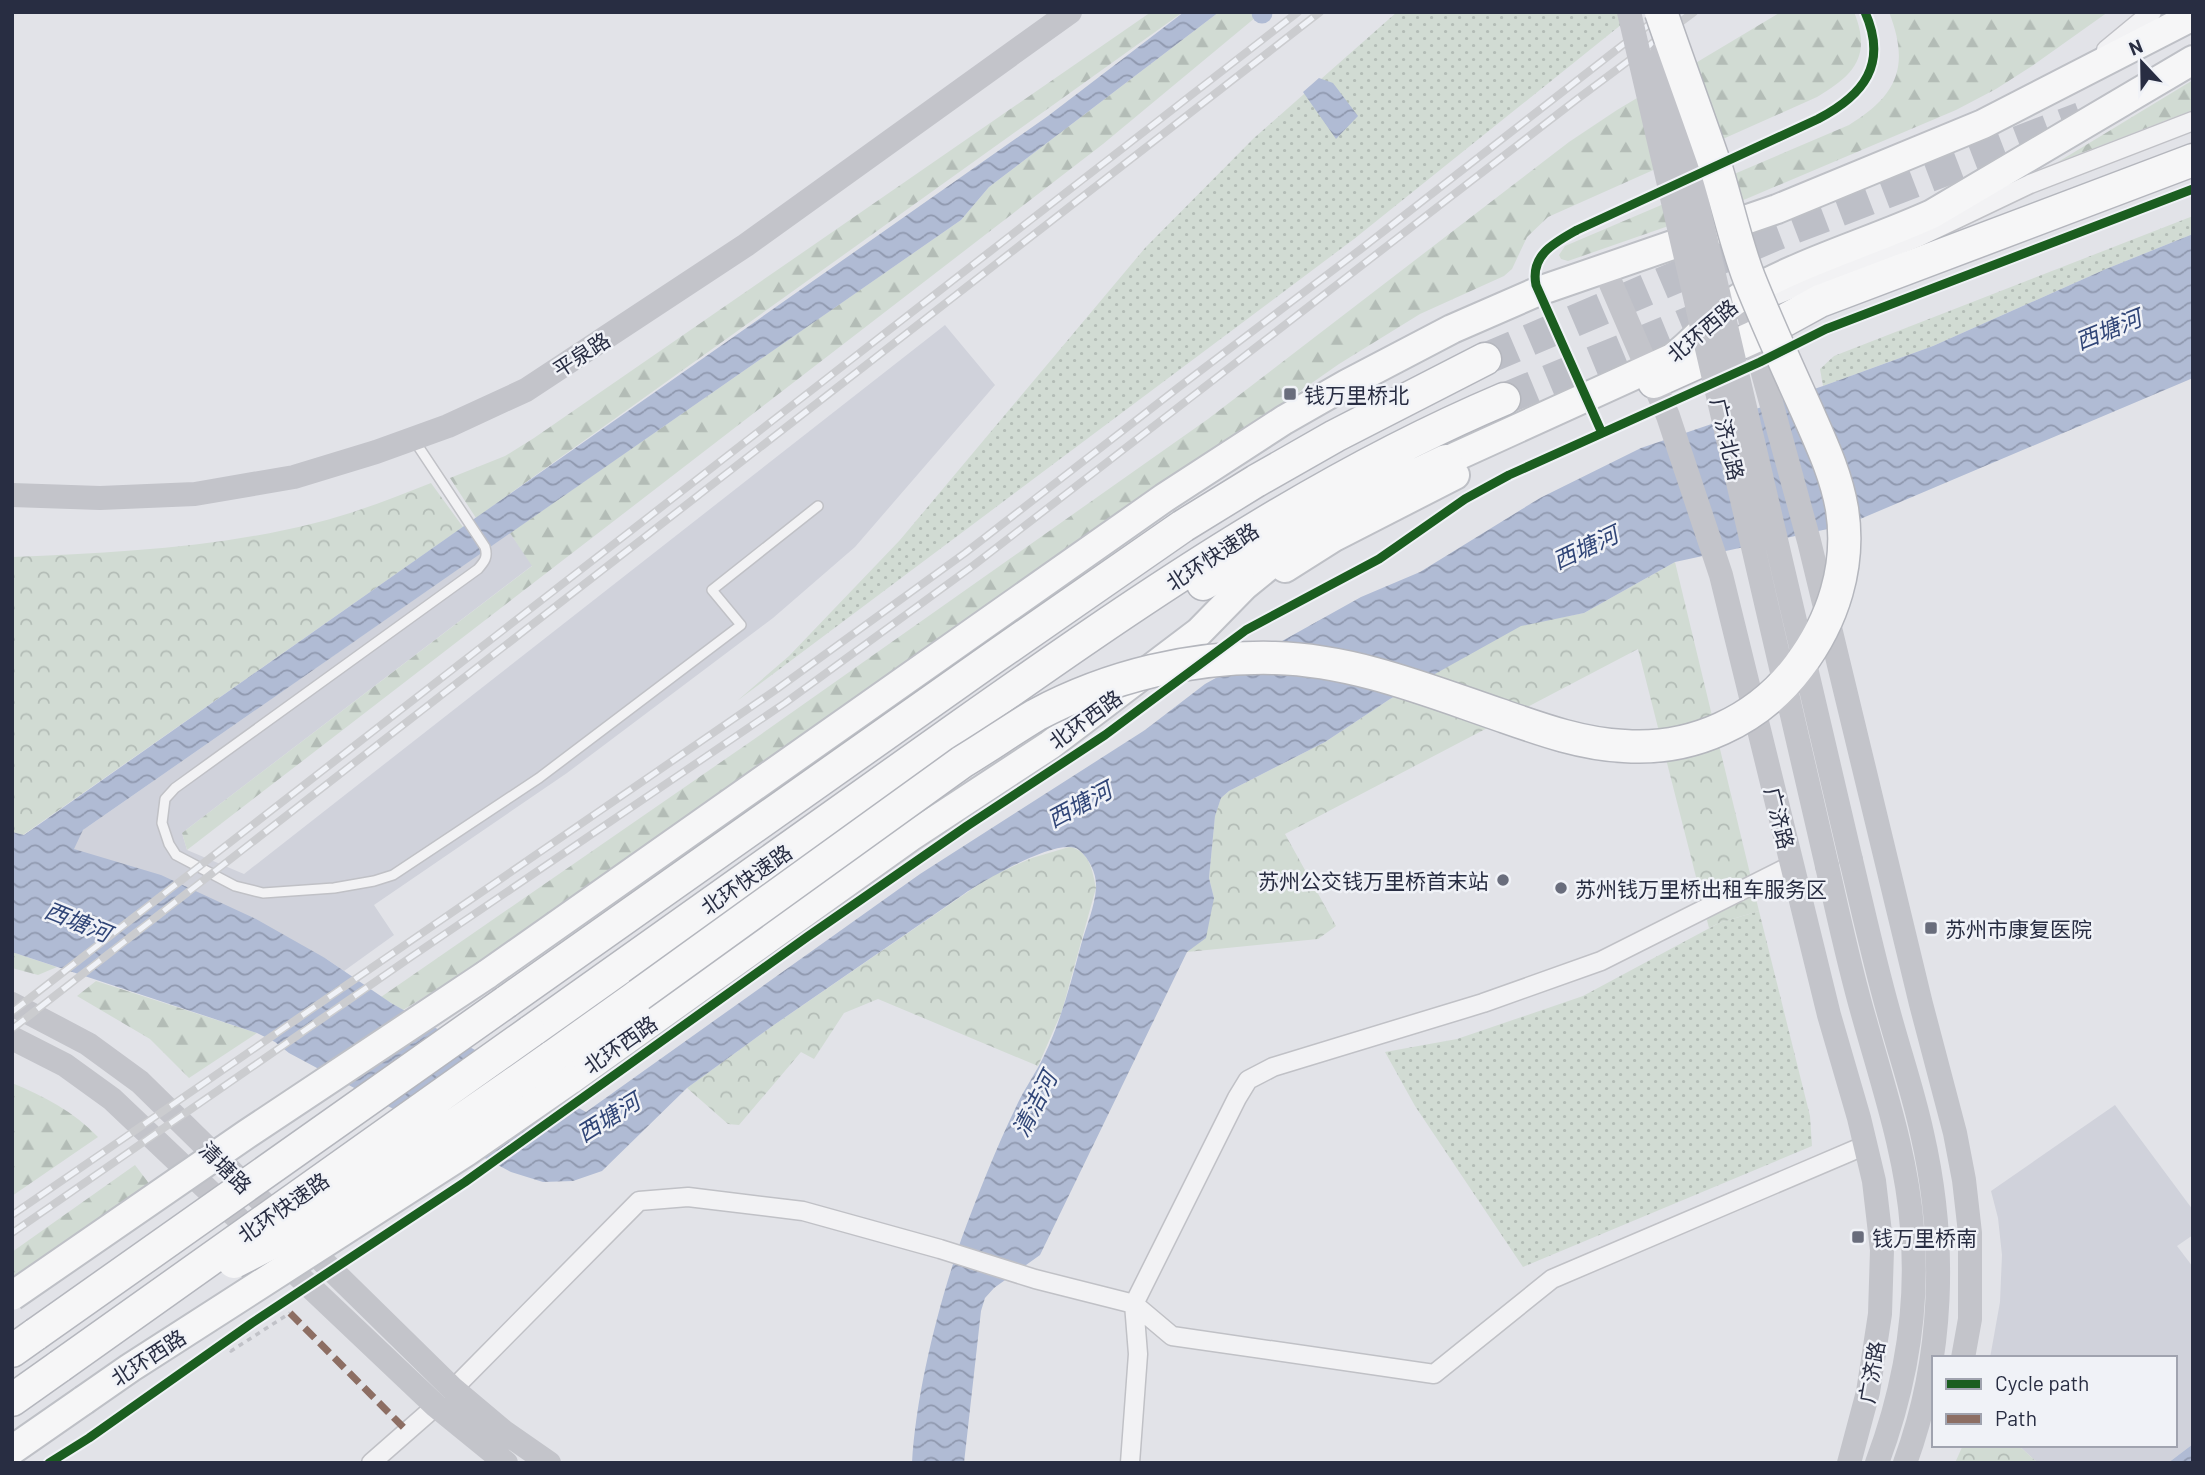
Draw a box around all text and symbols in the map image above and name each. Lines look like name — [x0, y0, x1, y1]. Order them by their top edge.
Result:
north arrow — [2107, 28, 2177, 98]
text: N — [2125, 34, 2146, 60]
street label: 北环西路 — [1662, 293, 1742, 367]
water label: 西塘河 — [2071, 302, 2149, 355]
street label: 平泉路 — [548, 326, 614, 382]
place label: 钱万里桥北 — [1304, 382, 1409, 407]
marker: 钱万里桥北 — [1282, 386, 1298, 402]
street label: 广济北路 — [1706, 395, 1750, 483]
street label: 北环快速路 — [1161, 517, 1263, 595]
water label: 西塘河 — [1548, 518, 1626, 574]
street label: 北环西路 — [1044, 684, 1126, 754]
water label: 西塘河 — [1042, 774, 1120, 833]
street label: 广济路 — [1760, 784, 1800, 852]
street label: 北环快速路 — [696, 839, 796, 919]
place label: 苏州公交钱万里桥首末站 — [1258, 868, 1489, 893]
marker: 苏州公交钱万里桥首末站 — [1495, 872, 1511, 888]
place label: 苏州钱万里桥出租车服务区 — [1575, 876, 1827, 901]
marker: 苏州钱万里桥出租车服务区 — [1553, 880, 1569, 896]
water label: 西塘河 — [41, 895, 119, 948]
place label: 苏州市康复医院 — [1945, 916, 2092, 941]
marker: 苏州市康复医院 — [1923, 920, 1939, 936]
street label: 北环西路 — [578, 1010, 662, 1078]
water label: 清洁河 — [1006, 1063, 1064, 1141]
water label: 西塘河 — [571, 1085, 648, 1147]
street label: 清塘路 — [195, 1136, 257, 1198]
street label: 北环快速路 — [233, 1167, 333, 1247]
place label: 钱万里桥南 — [1872, 1225, 1977, 1250]
marker: 钱万里桥南 — [1850, 1229, 1866, 1245]
street label: 北环西路 — [106, 1324, 190, 1390]
street label: 广济路 — [1853, 1339, 1889, 1405]
legend — [1932, 1356, 2177, 1447]
text: Cycle path — [1995, 1370, 2089, 1395]
text: Path — [1995, 1405, 2037, 1430]

